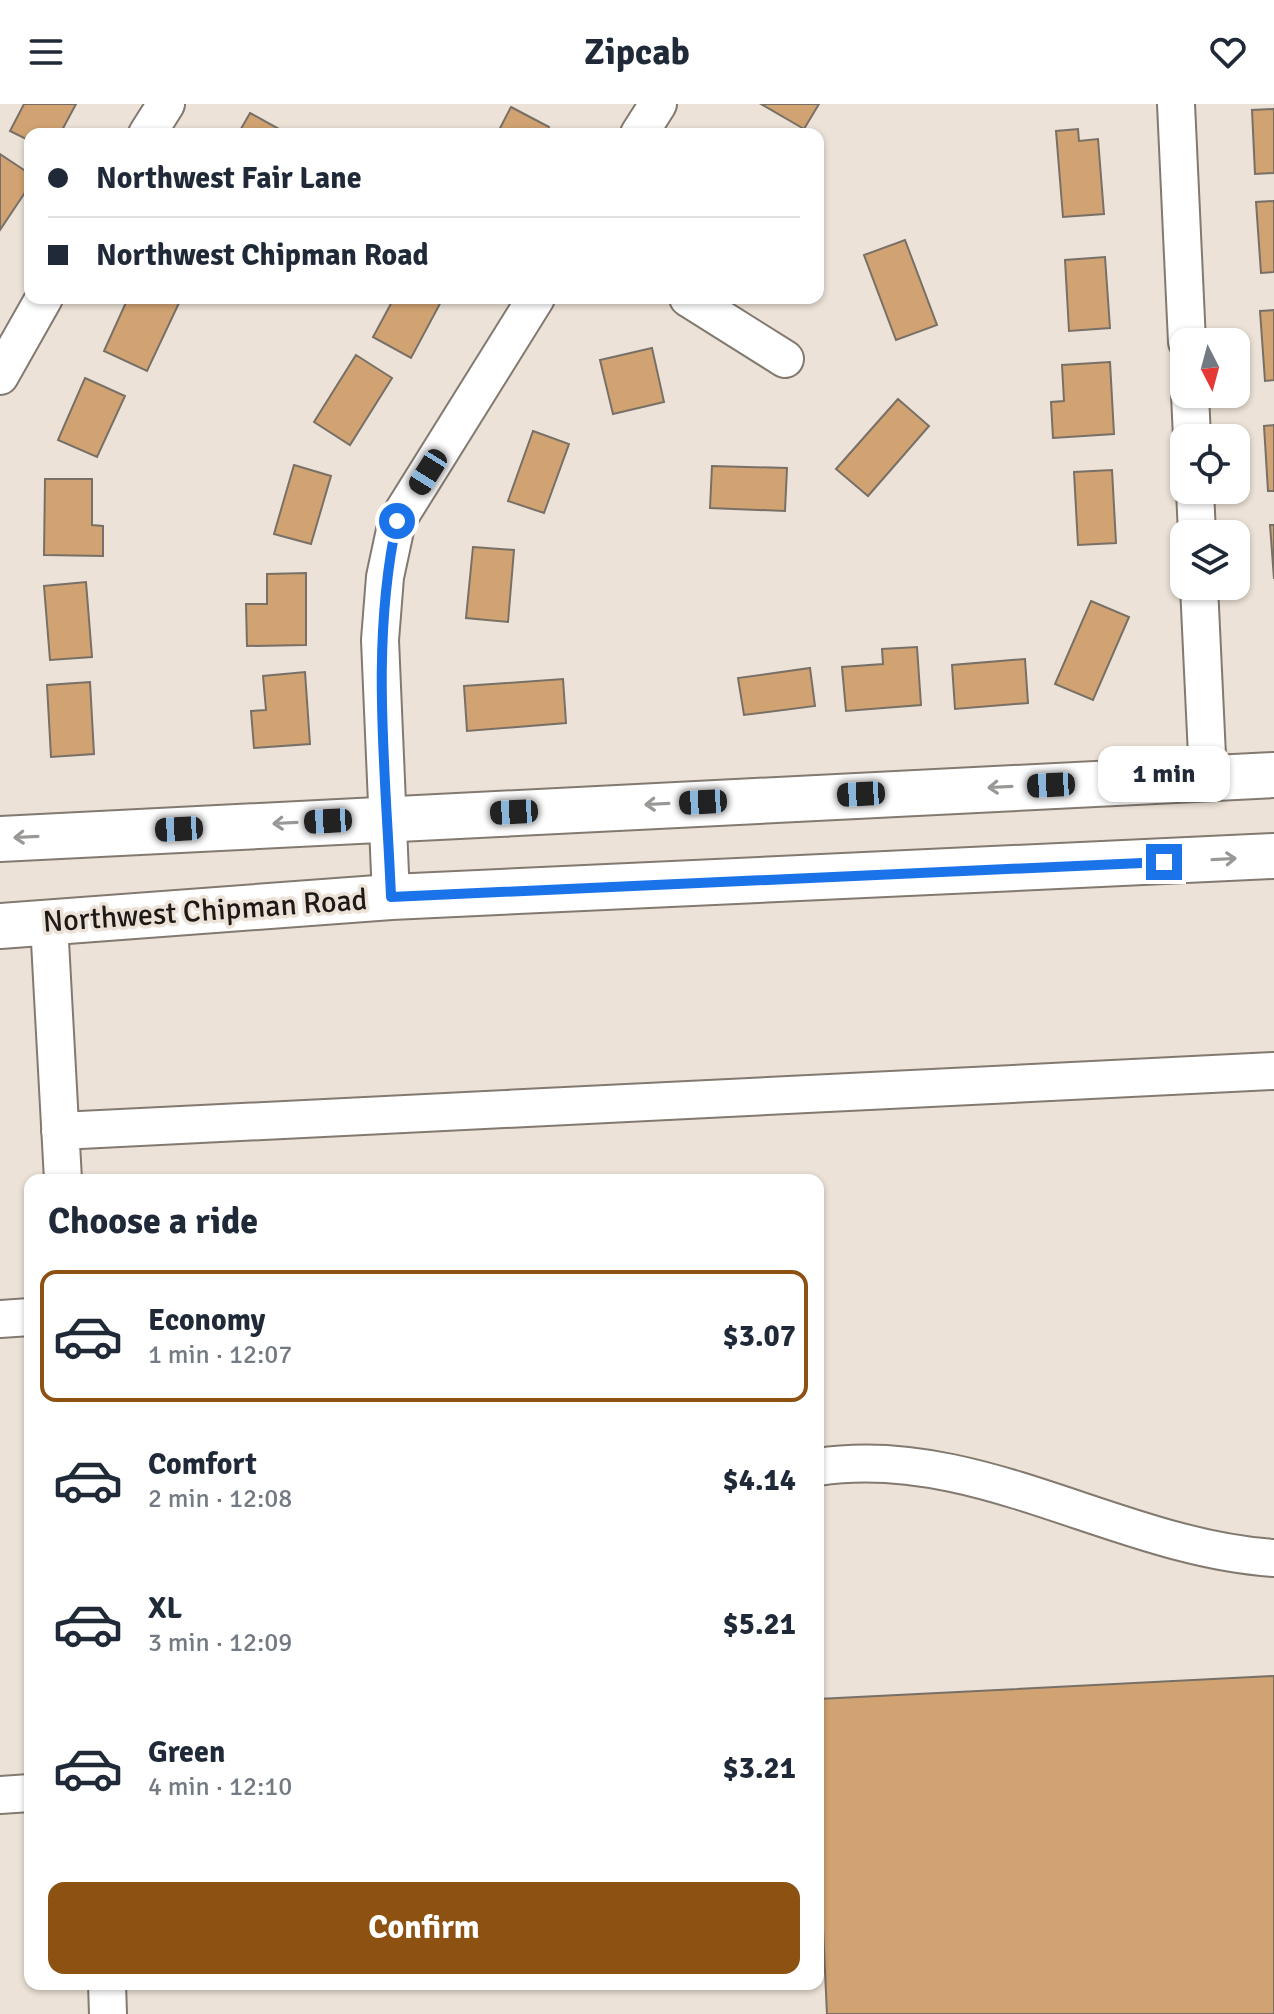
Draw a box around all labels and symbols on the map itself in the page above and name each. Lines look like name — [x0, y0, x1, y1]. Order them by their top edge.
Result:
north arrow — [1170, 328, 1250, 408]
car — [405, 445, 451, 499]
route start — [379, 503, 415, 539]
callout: 1 min — [1098, 746, 1230, 802]
car — [1026, 772, 1076, 798]
one-way arrow — [987, 780, 1014, 795]
car — [836, 781, 886, 807]
car — [678, 789, 728, 815]
one-way arrow — [644, 797, 671, 812]
car — [489, 799, 539, 825]
car — [303, 808, 353, 834]
car — [154, 816, 204, 842]
one-way arrow — [272, 816, 299, 831]
one-way arrow — [13, 830, 40, 845]
route end — [1146, 844, 1182, 880]
one-way arrow — [1210, 851, 1237, 866]
street label: Northwest Chipman Road — [41, 881, 369, 941]

